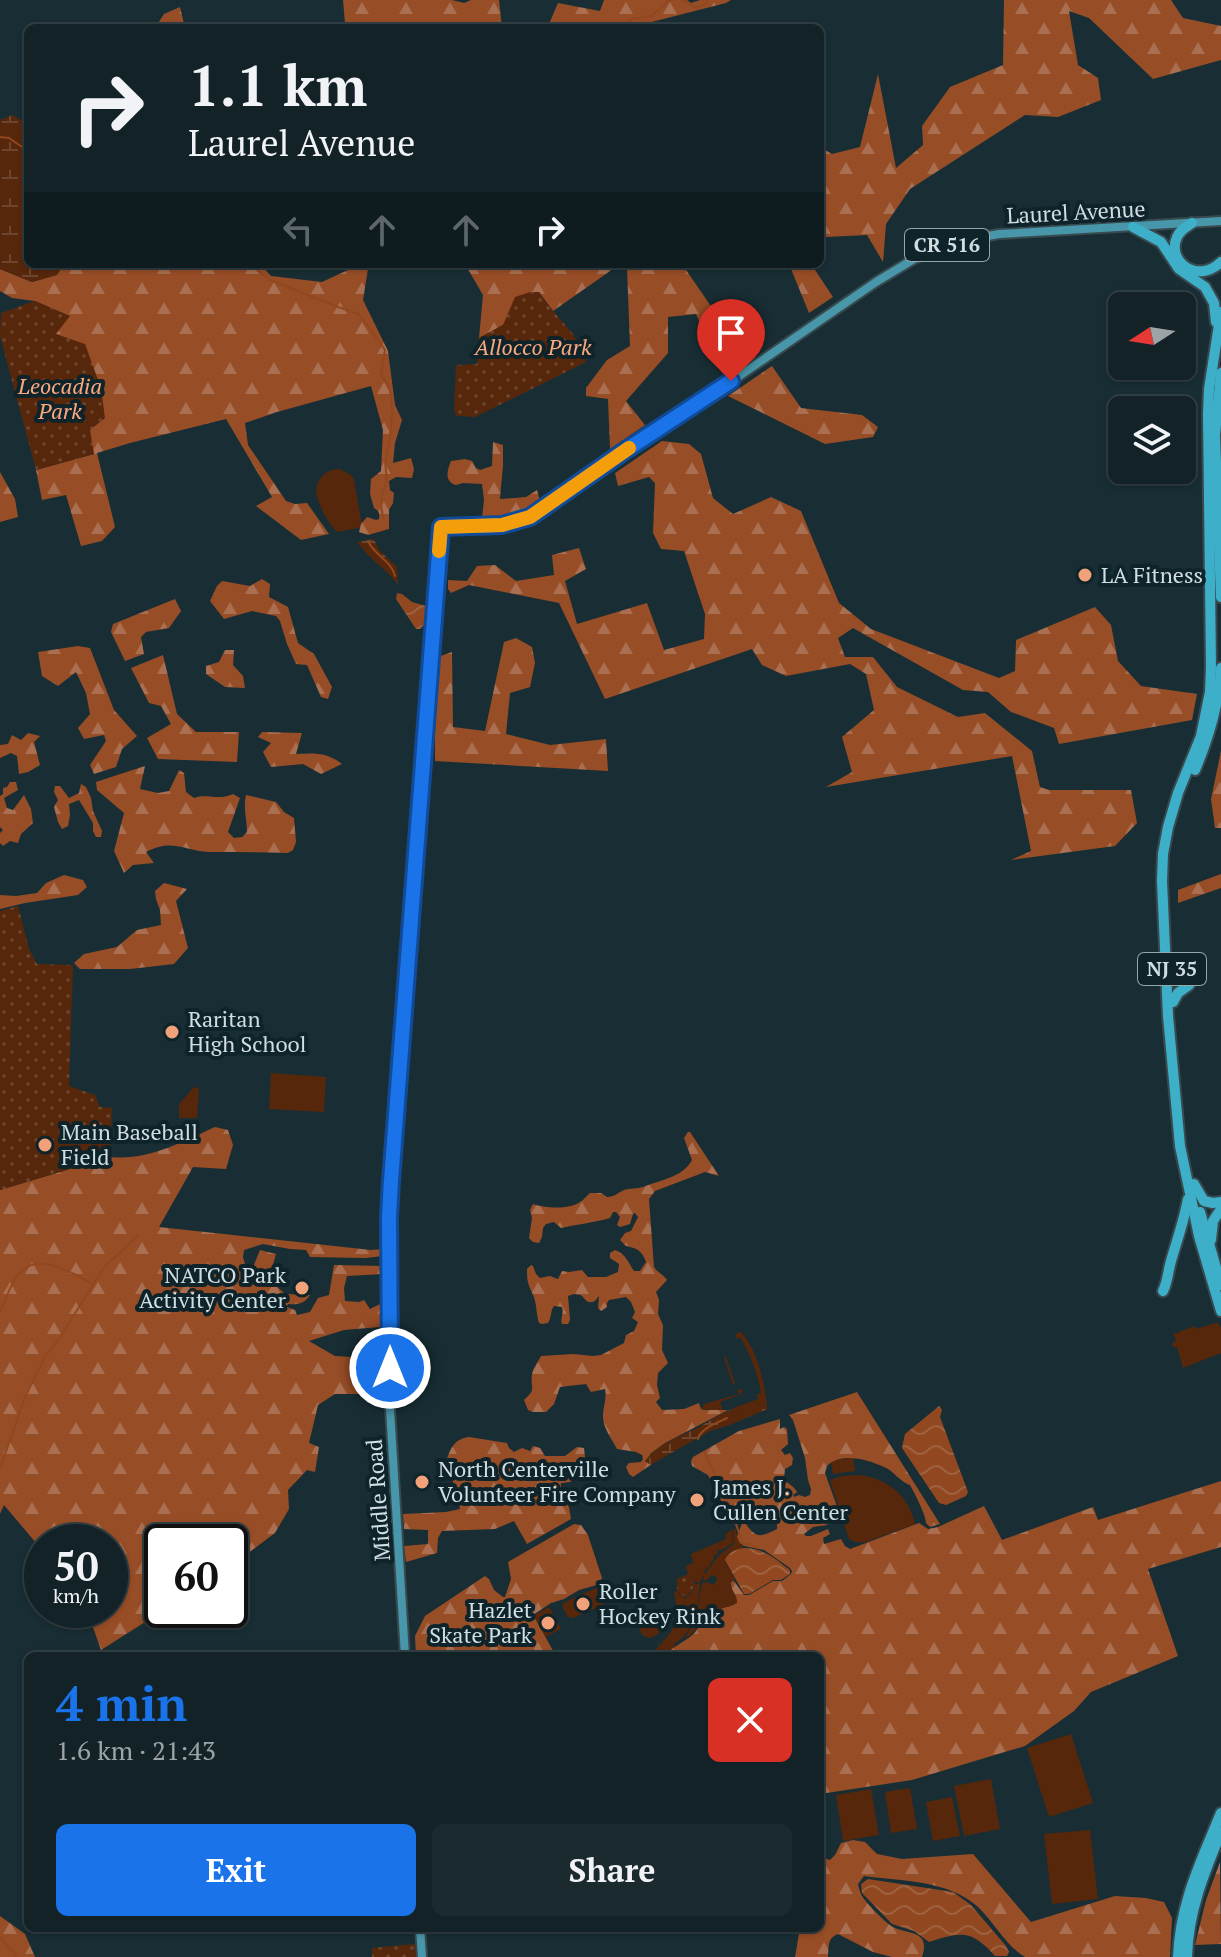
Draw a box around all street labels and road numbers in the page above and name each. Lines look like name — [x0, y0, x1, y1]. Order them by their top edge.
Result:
street label: Laurel Avenue — [1006, 193, 1146, 230]
road number: CR 516 — [905, 229, 989, 261]
road number: NJ 35 — [1138, 953, 1206, 985]
street label: Middle Road — [359, 1438, 396, 1562]

